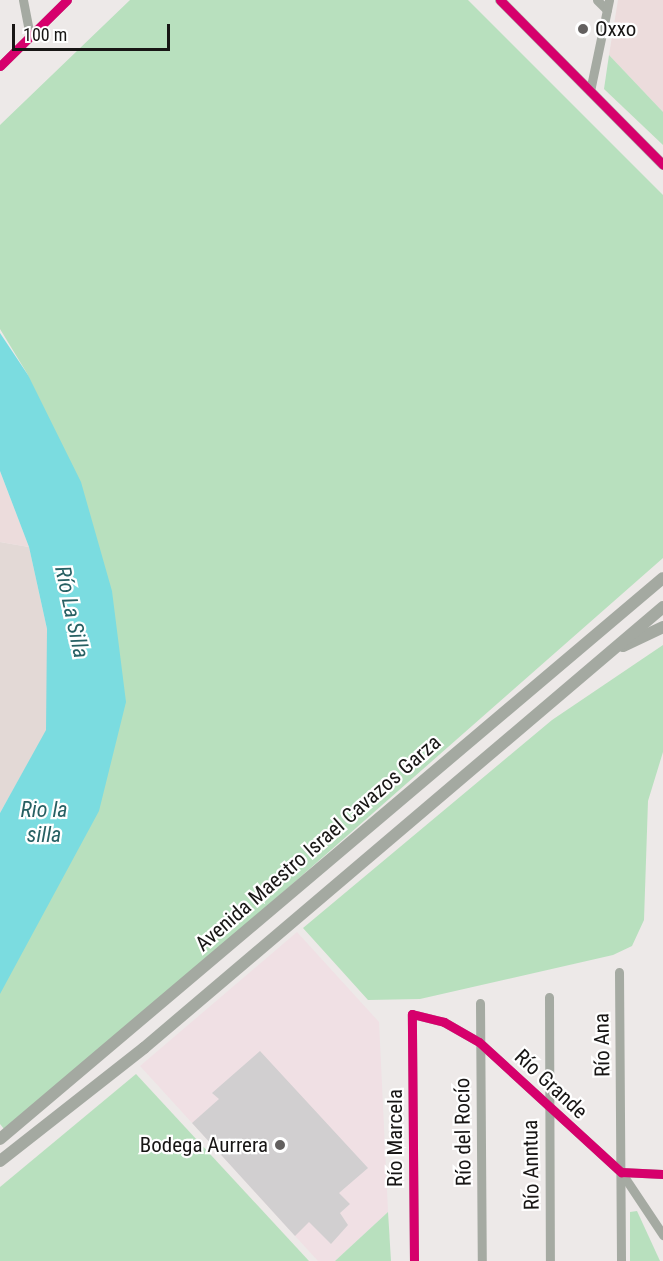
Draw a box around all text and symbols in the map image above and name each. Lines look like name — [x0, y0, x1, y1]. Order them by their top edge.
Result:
scale bar — [15, 12, 172, 50]
place label: Oxxo — [595, 16, 636, 42]
marker: Oxxo — [576, 22, 590, 36]
text: 100 m — [23, 24, 67, 45]
water label: Río La Silla — [49, 564, 95, 660]
street label: Avenida Maestro Israel Cavazos Garza — [190, 730, 446, 956]
water label: Rio la silla — [20, 796, 68, 848]
street label: Río Ana — [589, 1013, 615, 1077]
street label: Río Grande — [509, 1044, 593, 1124]
street label: Río del Rocío — [449, 1078, 477, 1186]
street label: Río Marcela — [382, 1089, 408, 1187]
street label: Río Anntua — [518, 1120, 544, 1210]
place label: Bodega Aurrera — [140, 1132, 268, 1158]
marker: Bodega Aurrera — [273, 1138, 287, 1152]

